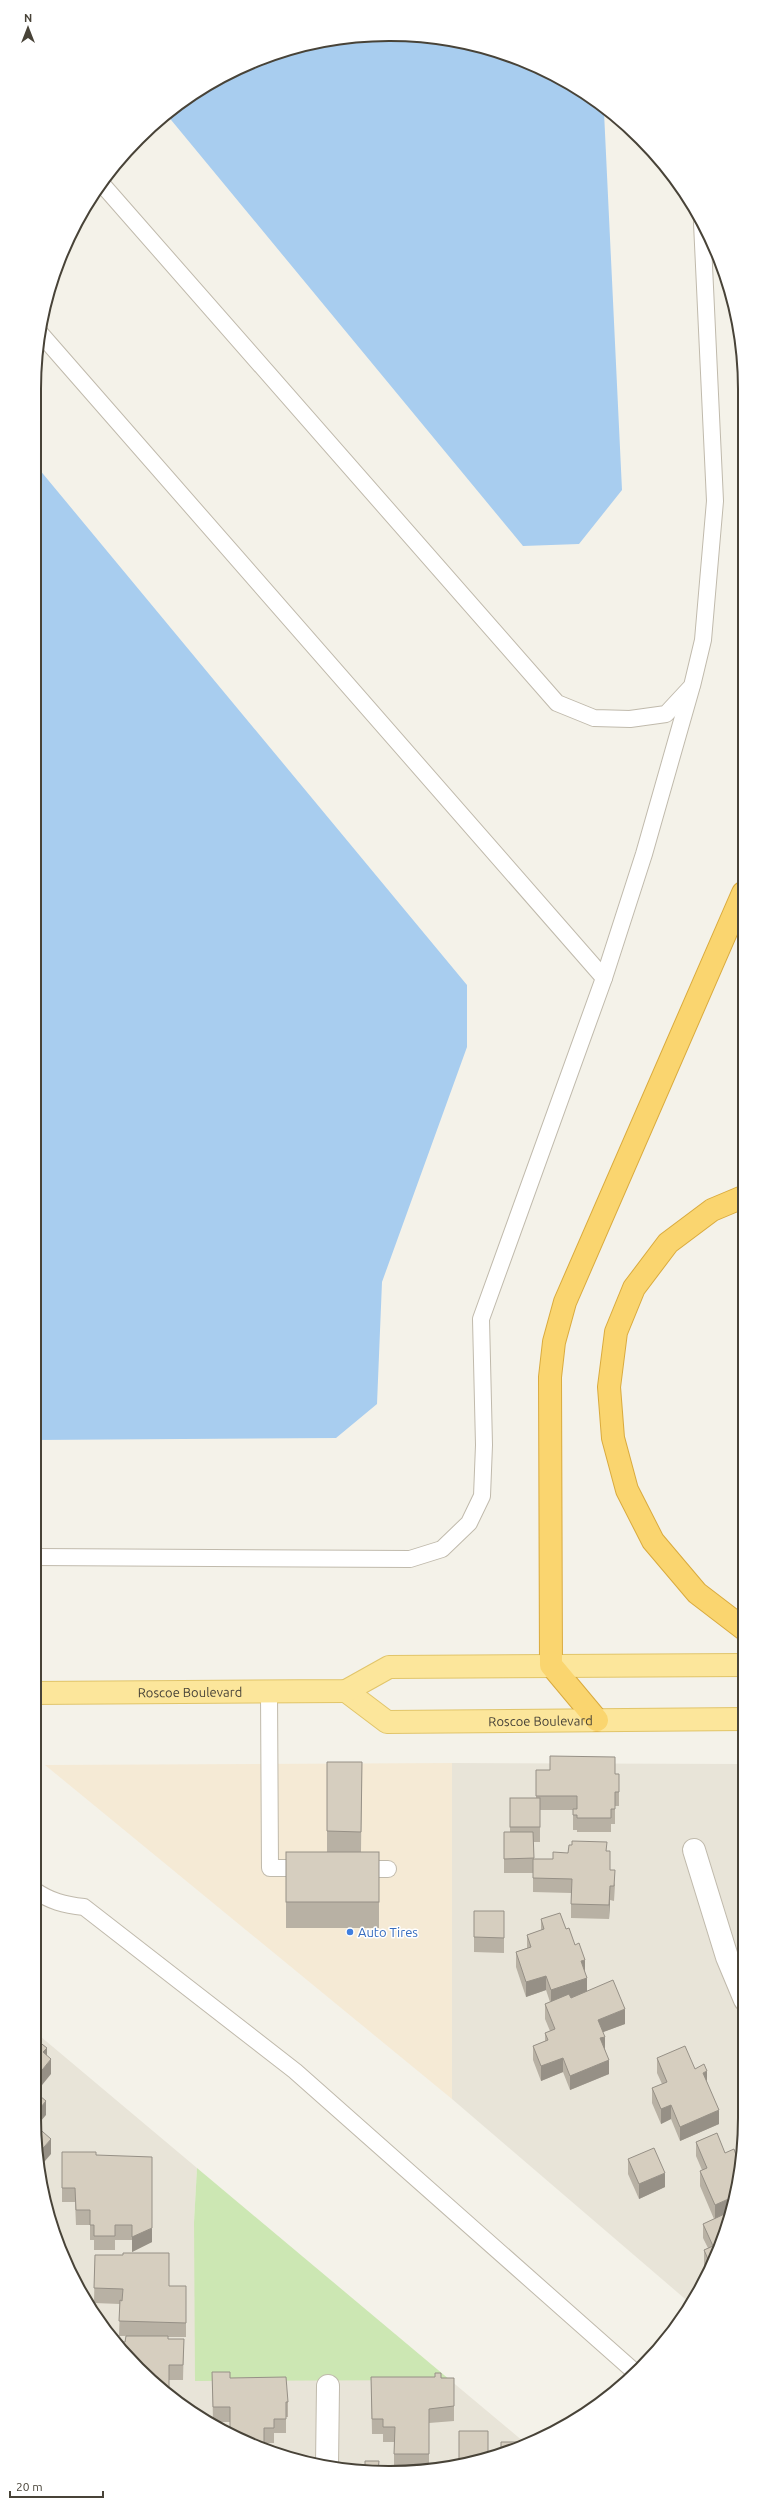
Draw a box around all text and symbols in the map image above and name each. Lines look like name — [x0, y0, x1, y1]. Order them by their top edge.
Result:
north arrow — [8, 8, 48, 48]
text: N — [24, 12, 32, 24]
street label: Roscoe Boulevard — [138, 1685, 242, 1699]
street label: Roscoe Boulevard — [488, 1713, 593, 1728]
place label: Auto Tires — [358, 1925, 418, 1939]
marker: Auto Tires — [345, 1927, 355, 1937]
scale bar — [10, 2473, 103, 2499]
text: 20 m — [16, 2480, 43, 2493]

